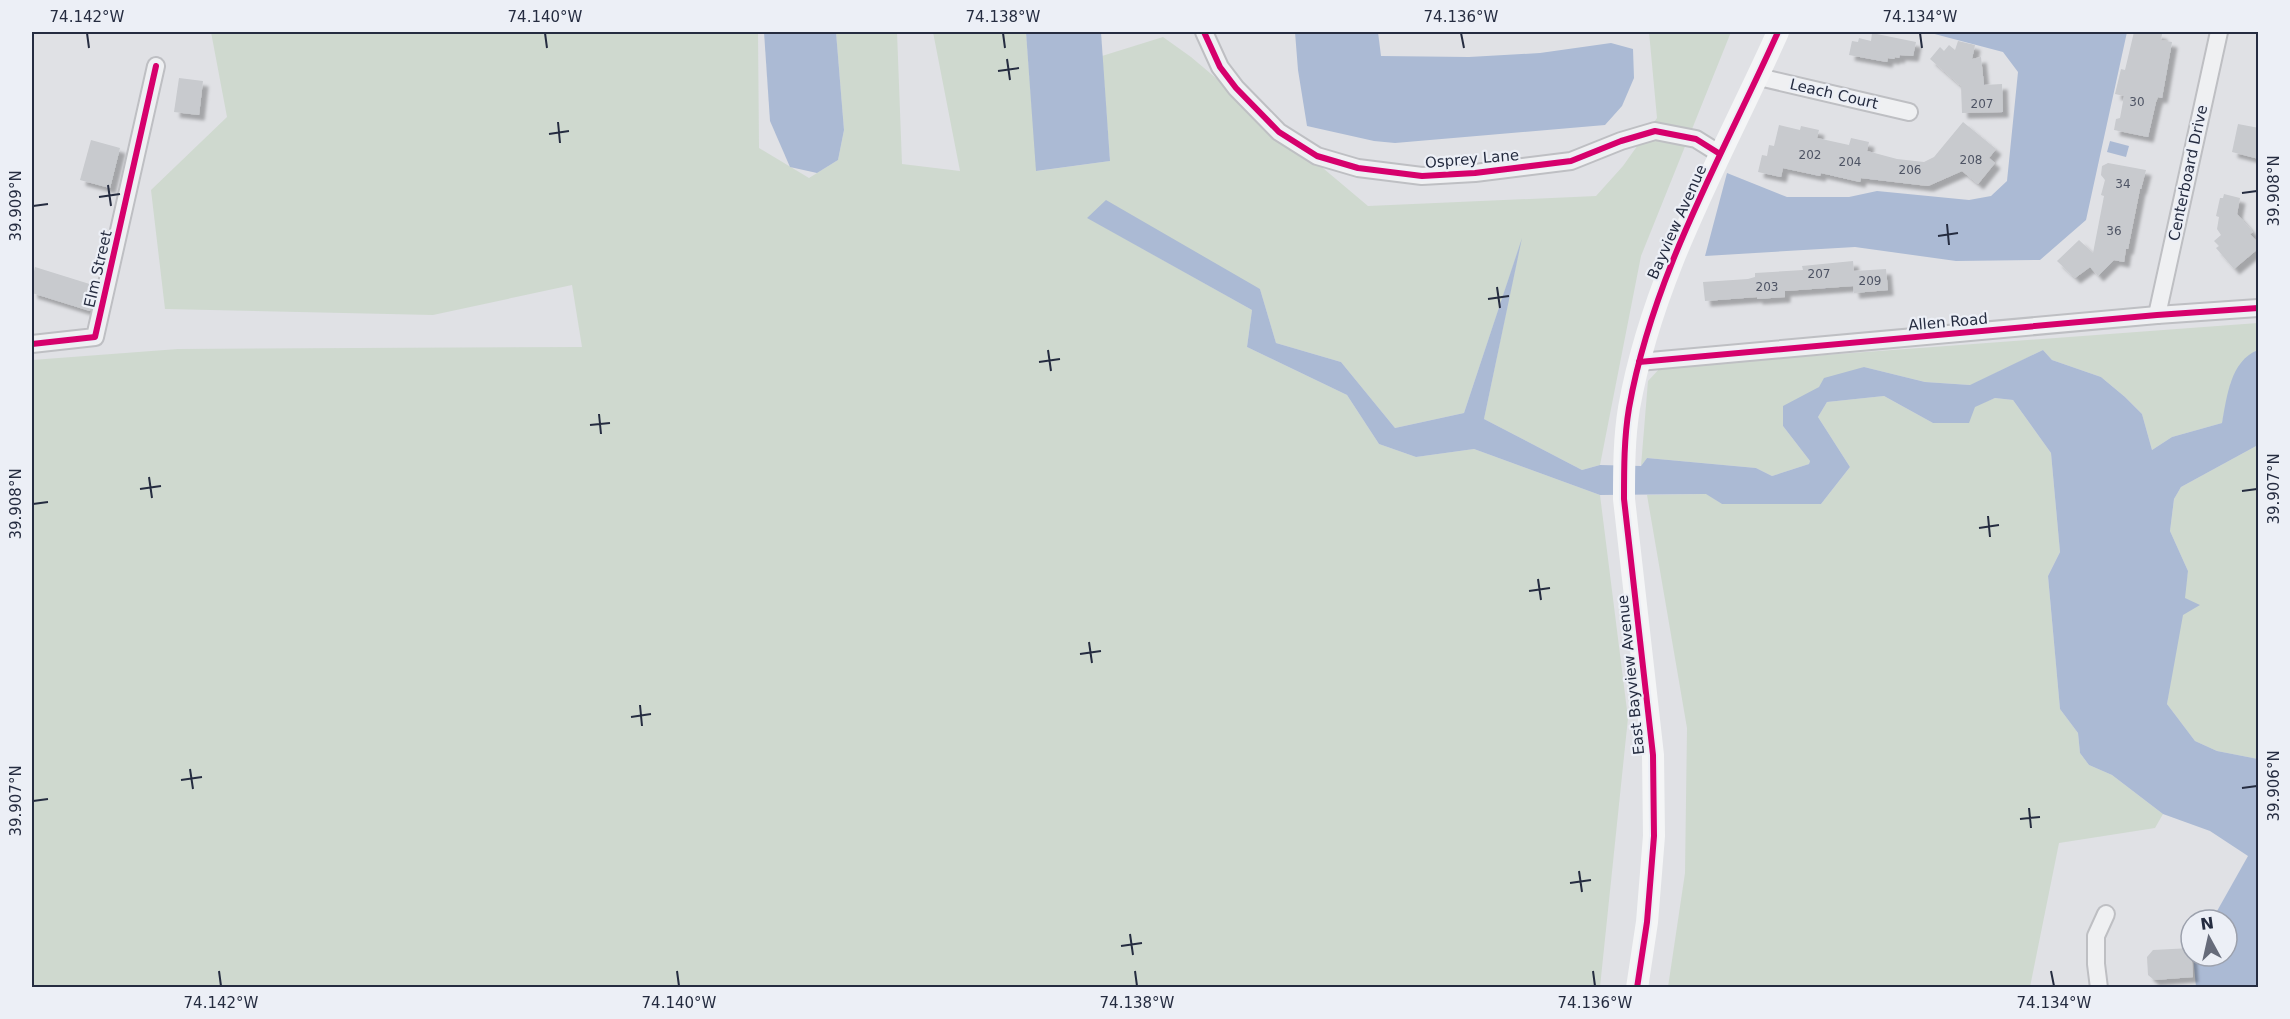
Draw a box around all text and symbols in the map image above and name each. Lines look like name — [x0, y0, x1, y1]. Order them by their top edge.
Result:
text: 74.142°W — [50, 8, 125, 26]
text: 74.140°W — [508, 8, 583, 26]
text: 74.138°W — [966, 8, 1041, 26]
text: 74.136°W — [1424, 8, 1499, 26]
text: 74.134°W — [1883, 8, 1958, 26]
street label: Leach Court — [1788, 75, 1880, 113]
house number: 30 — [2129, 95, 2145, 109]
house number: 207 — [1971, 97, 1993, 111]
street label: Centerboard Drive — [2165, 103, 2211, 243]
street label: Osprey Lane — [1424, 146, 1520, 172]
house number: 202 — [1799, 148, 1821, 162]
house number: 208 — [1960, 153, 1982, 167]
house number: 204 — [1839, 155, 1861, 169]
text: 39.908°N — [2265, 155, 2283, 227]
street label: Bayview Avenue — [1644, 162, 1710, 282]
house number: 206 — [1899, 163, 1921, 177]
text: 39.909°N — [7, 170, 25, 242]
house number: 34 — [2115, 177, 2131, 191]
house number: 36 — [2106, 224, 2122, 238]
street label: Elm Street — [80, 229, 116, 309]
house number: 207 — [1808, 267, 1830, 281]
house number: 209 — [1859, 274, 1881, 288]
house number: 203 — [1756, 280, 1778, 294]
street label: Allen Road — [1907, 310, 1989, 334]
text: 39.907°N — [2265, 453, 2283, 525]
text: 39.908°N — [7, 468, 25, 540]
street label: East Bayview Avenue — [1614, 594, 1648, 756]
text: 39.906°N — [2265, 750, 2283, 822]
text: 39.907°N — [7, 765, 25, 837]
north arrow — [2179, 908, 2239, 968]
text: N — [2199, 913, 2215, 934]
text: 74.142°W — [184, 994, 259, 1012]
text: 74.140°W — [642, 994, 717, 1012]
text: 74.138°W — [1100, 994, 1175, 1012]
text: 74.136°W — [1558, 994, 1633, 1012]
text: 74.134°W — [2017, 994, 2092, 1012]

